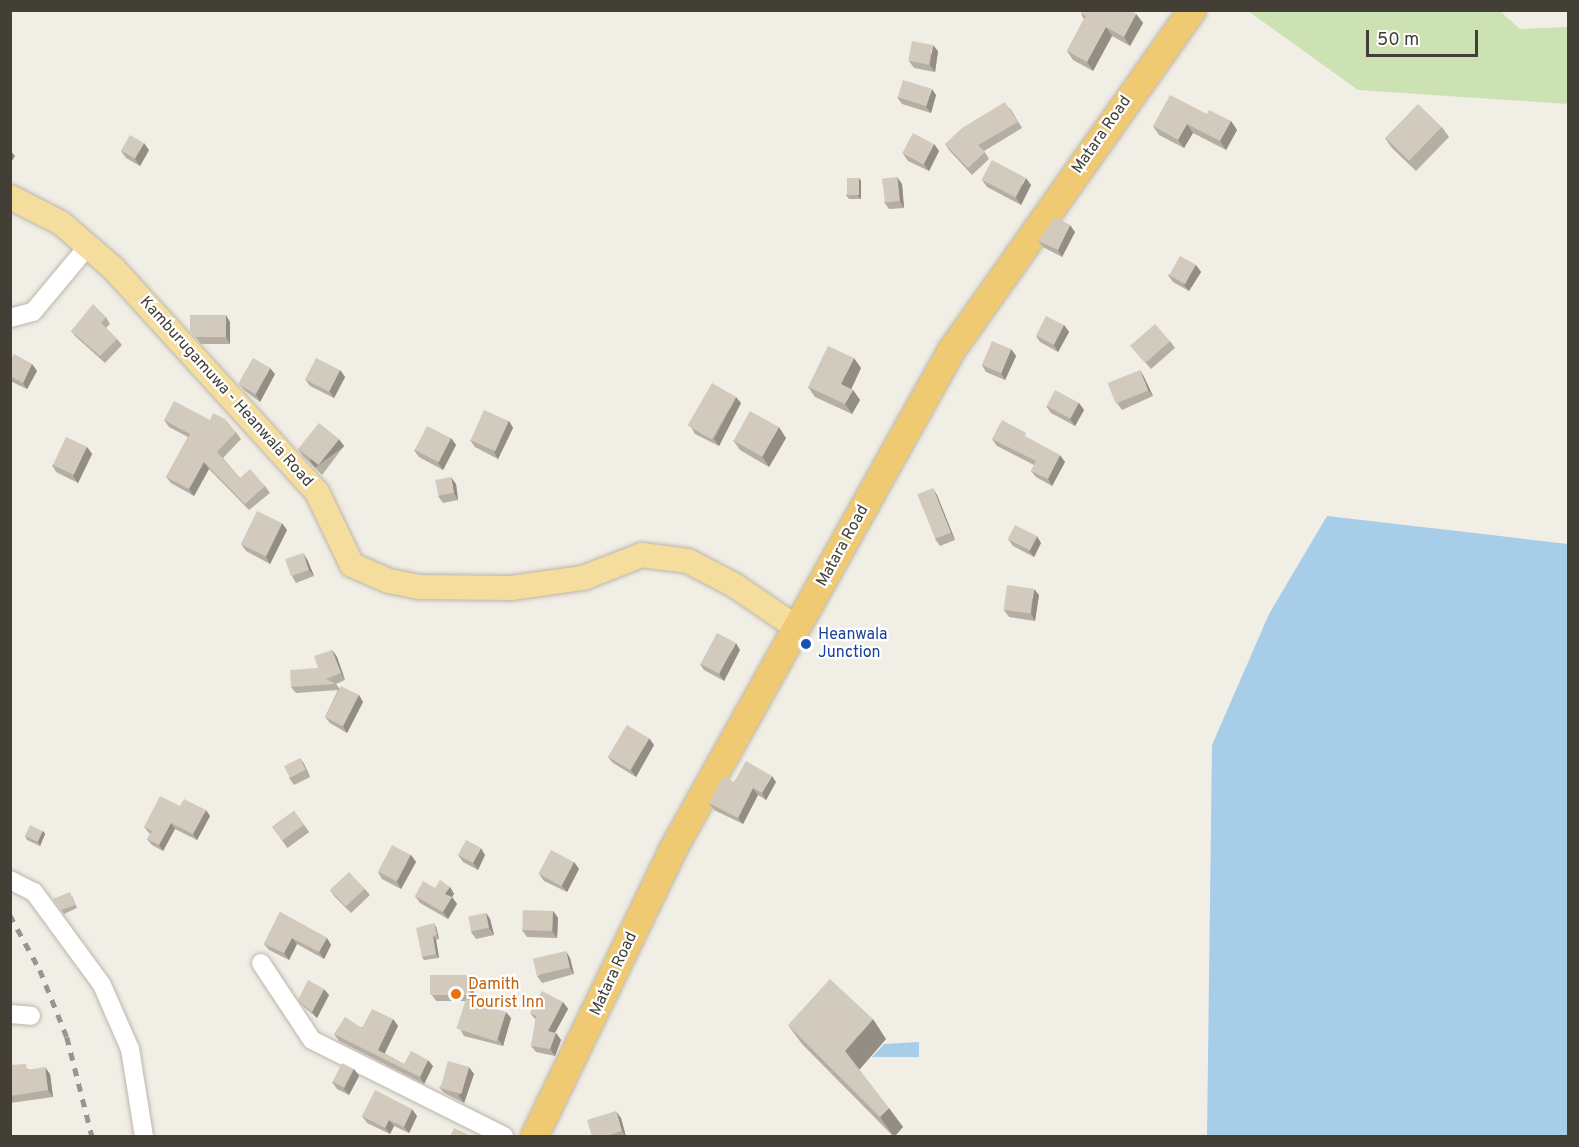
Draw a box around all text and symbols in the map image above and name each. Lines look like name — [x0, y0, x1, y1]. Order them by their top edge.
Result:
scale bar — [1369, 18, 1482, 56]
text: 50 m — [1377, 29, 1419, 52]
street label: Matara Road — [1068, 93, 1136, 177]
street label: Kamburugamuwa - Heanwala Road — [135, 293, 317, 491]
street label: Matara Road — [813, 502, 873, 590]
place label: Heanwala Junction — [818, 625, 888, 663]
marker: Heanwala Junction — [799, 637, 813, 651]
street label: Matara Road — [586, 929, 642, 1019]
place label: Damith Tourist Inn — [468, 975, 544, 1013]
marker: Damith Tourist Inn — [449, 987, 463, 1001]

